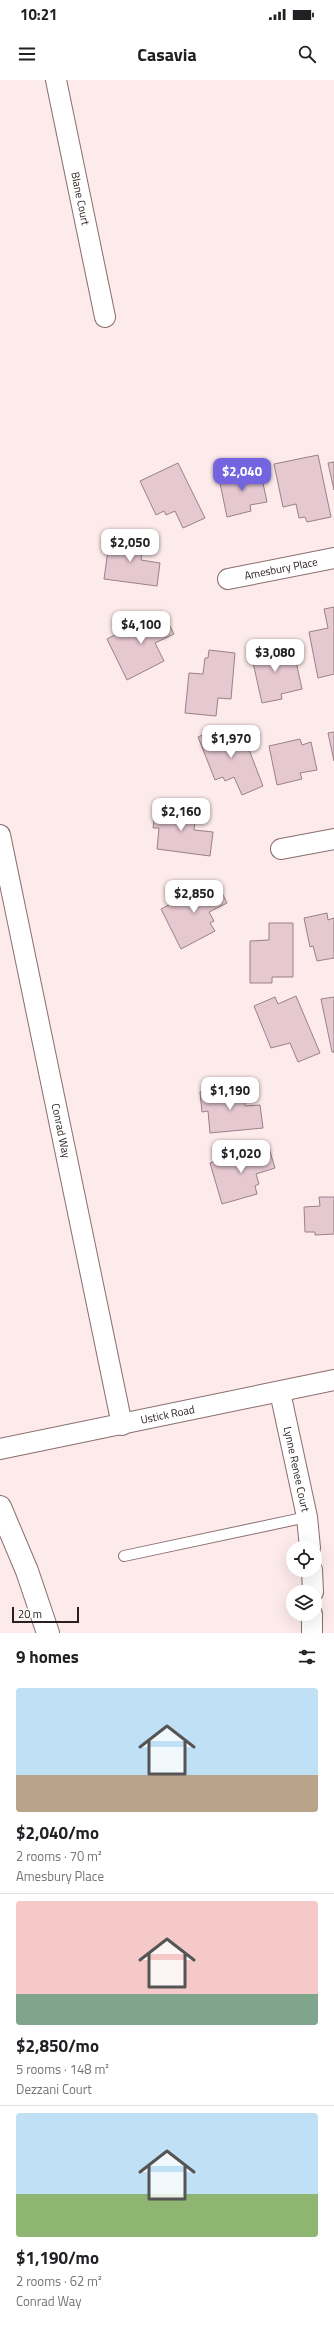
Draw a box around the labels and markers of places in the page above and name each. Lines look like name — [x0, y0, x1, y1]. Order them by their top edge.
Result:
pin: $2,040 — [209, 458, 275, 492]
pin: $2,050 — [97, 529, 163, 563]
pin: $4,100 — [108, 611, 174, 645]
pin: $3,080 — [242, 639, 308, 673]
pin: $1,970 — [198, 725, 264, 759]
pin: $2,160 — [148, 798, 214, 832]
pin: $2,850 — [161, 880, 227, 914]
pin: $1,190 — [197, 1077, 263, 1111]
pin: $1,020 — [208, 1140, 274, 1174]

